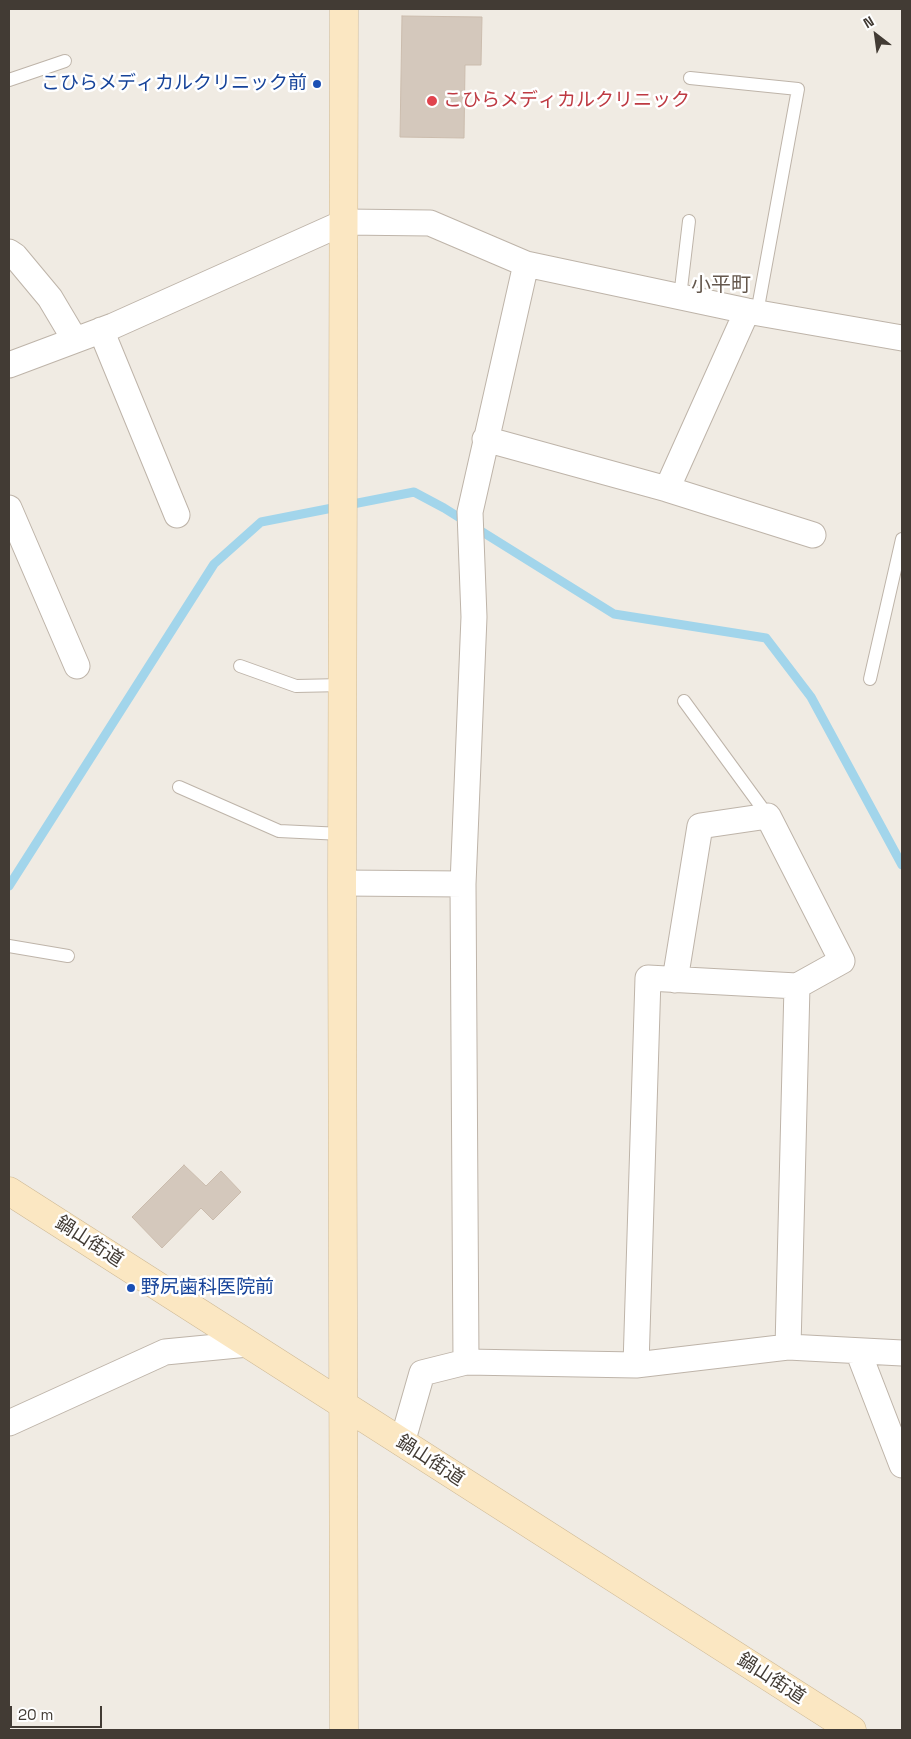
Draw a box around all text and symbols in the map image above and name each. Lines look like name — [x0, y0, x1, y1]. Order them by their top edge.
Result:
north arrow — [851, 10, 901, 60]
text: N — [860, 12, 877, 32]
place label: こひらメディカルクリニック前 — [41, 73, 307, 95]
marker: こひらメディカルクリニック前 — [311, 78, 323, 90]
place label: こひらメディカルクリニック — [443, 90, 690, 112]
marker: こひらメディカルクリニック — [425, 94, 439, 108]
district label: 小平町 — [691, 274, 751, 298]
street label: 鍋山街道 — [51, 1212, 127, 1272]
place label: 野尻歯科医院前 — [141, 1277, 274, 1299]
marker: 野尻歯科医院前 — [125, 1282, 137, 1294]
street label: 鍋山街道 — [392, 1431, 468, 1491]
street label: 鍋山街道 — [733, 1649, 809, 1709]
scale bar — [12, 1696, 105, 1728]
text: 20 m — [18, 1705, 53, 1724]

